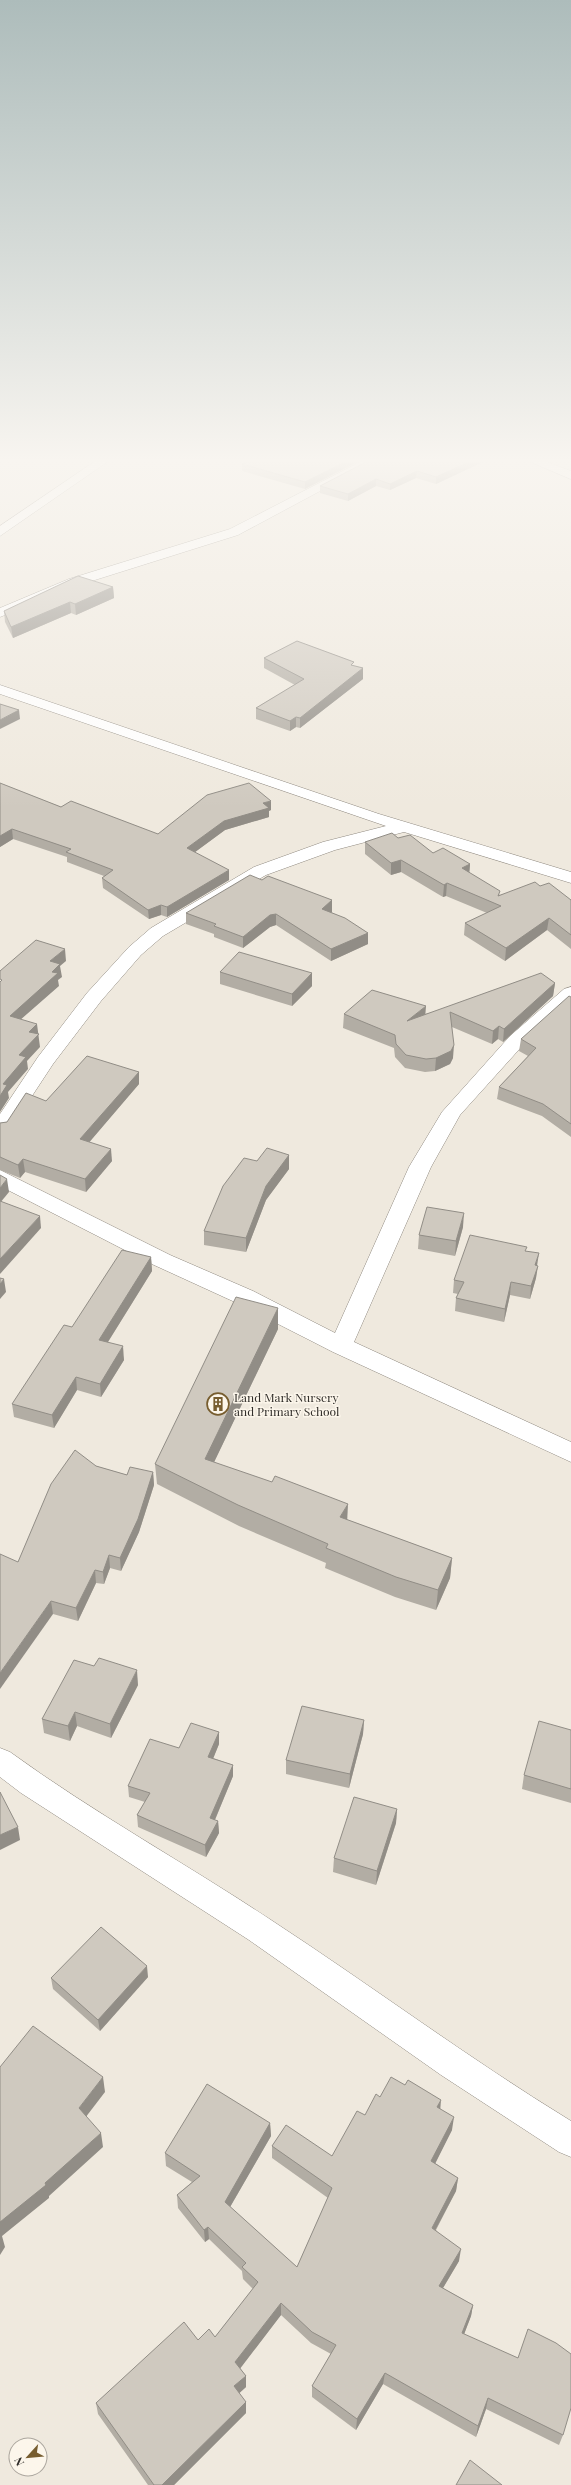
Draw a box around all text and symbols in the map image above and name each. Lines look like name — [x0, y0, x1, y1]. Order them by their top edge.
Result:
place label: Land Mark Nursery and Primary School — [234, 1389, 340, 1419]
building icon: Land Mark Nursery and Primary School — [205, 1391, 231, 1417]
north arrow — [8, 2437, 48, 2477]
text: N — [10, 2455, 27, 2469]

